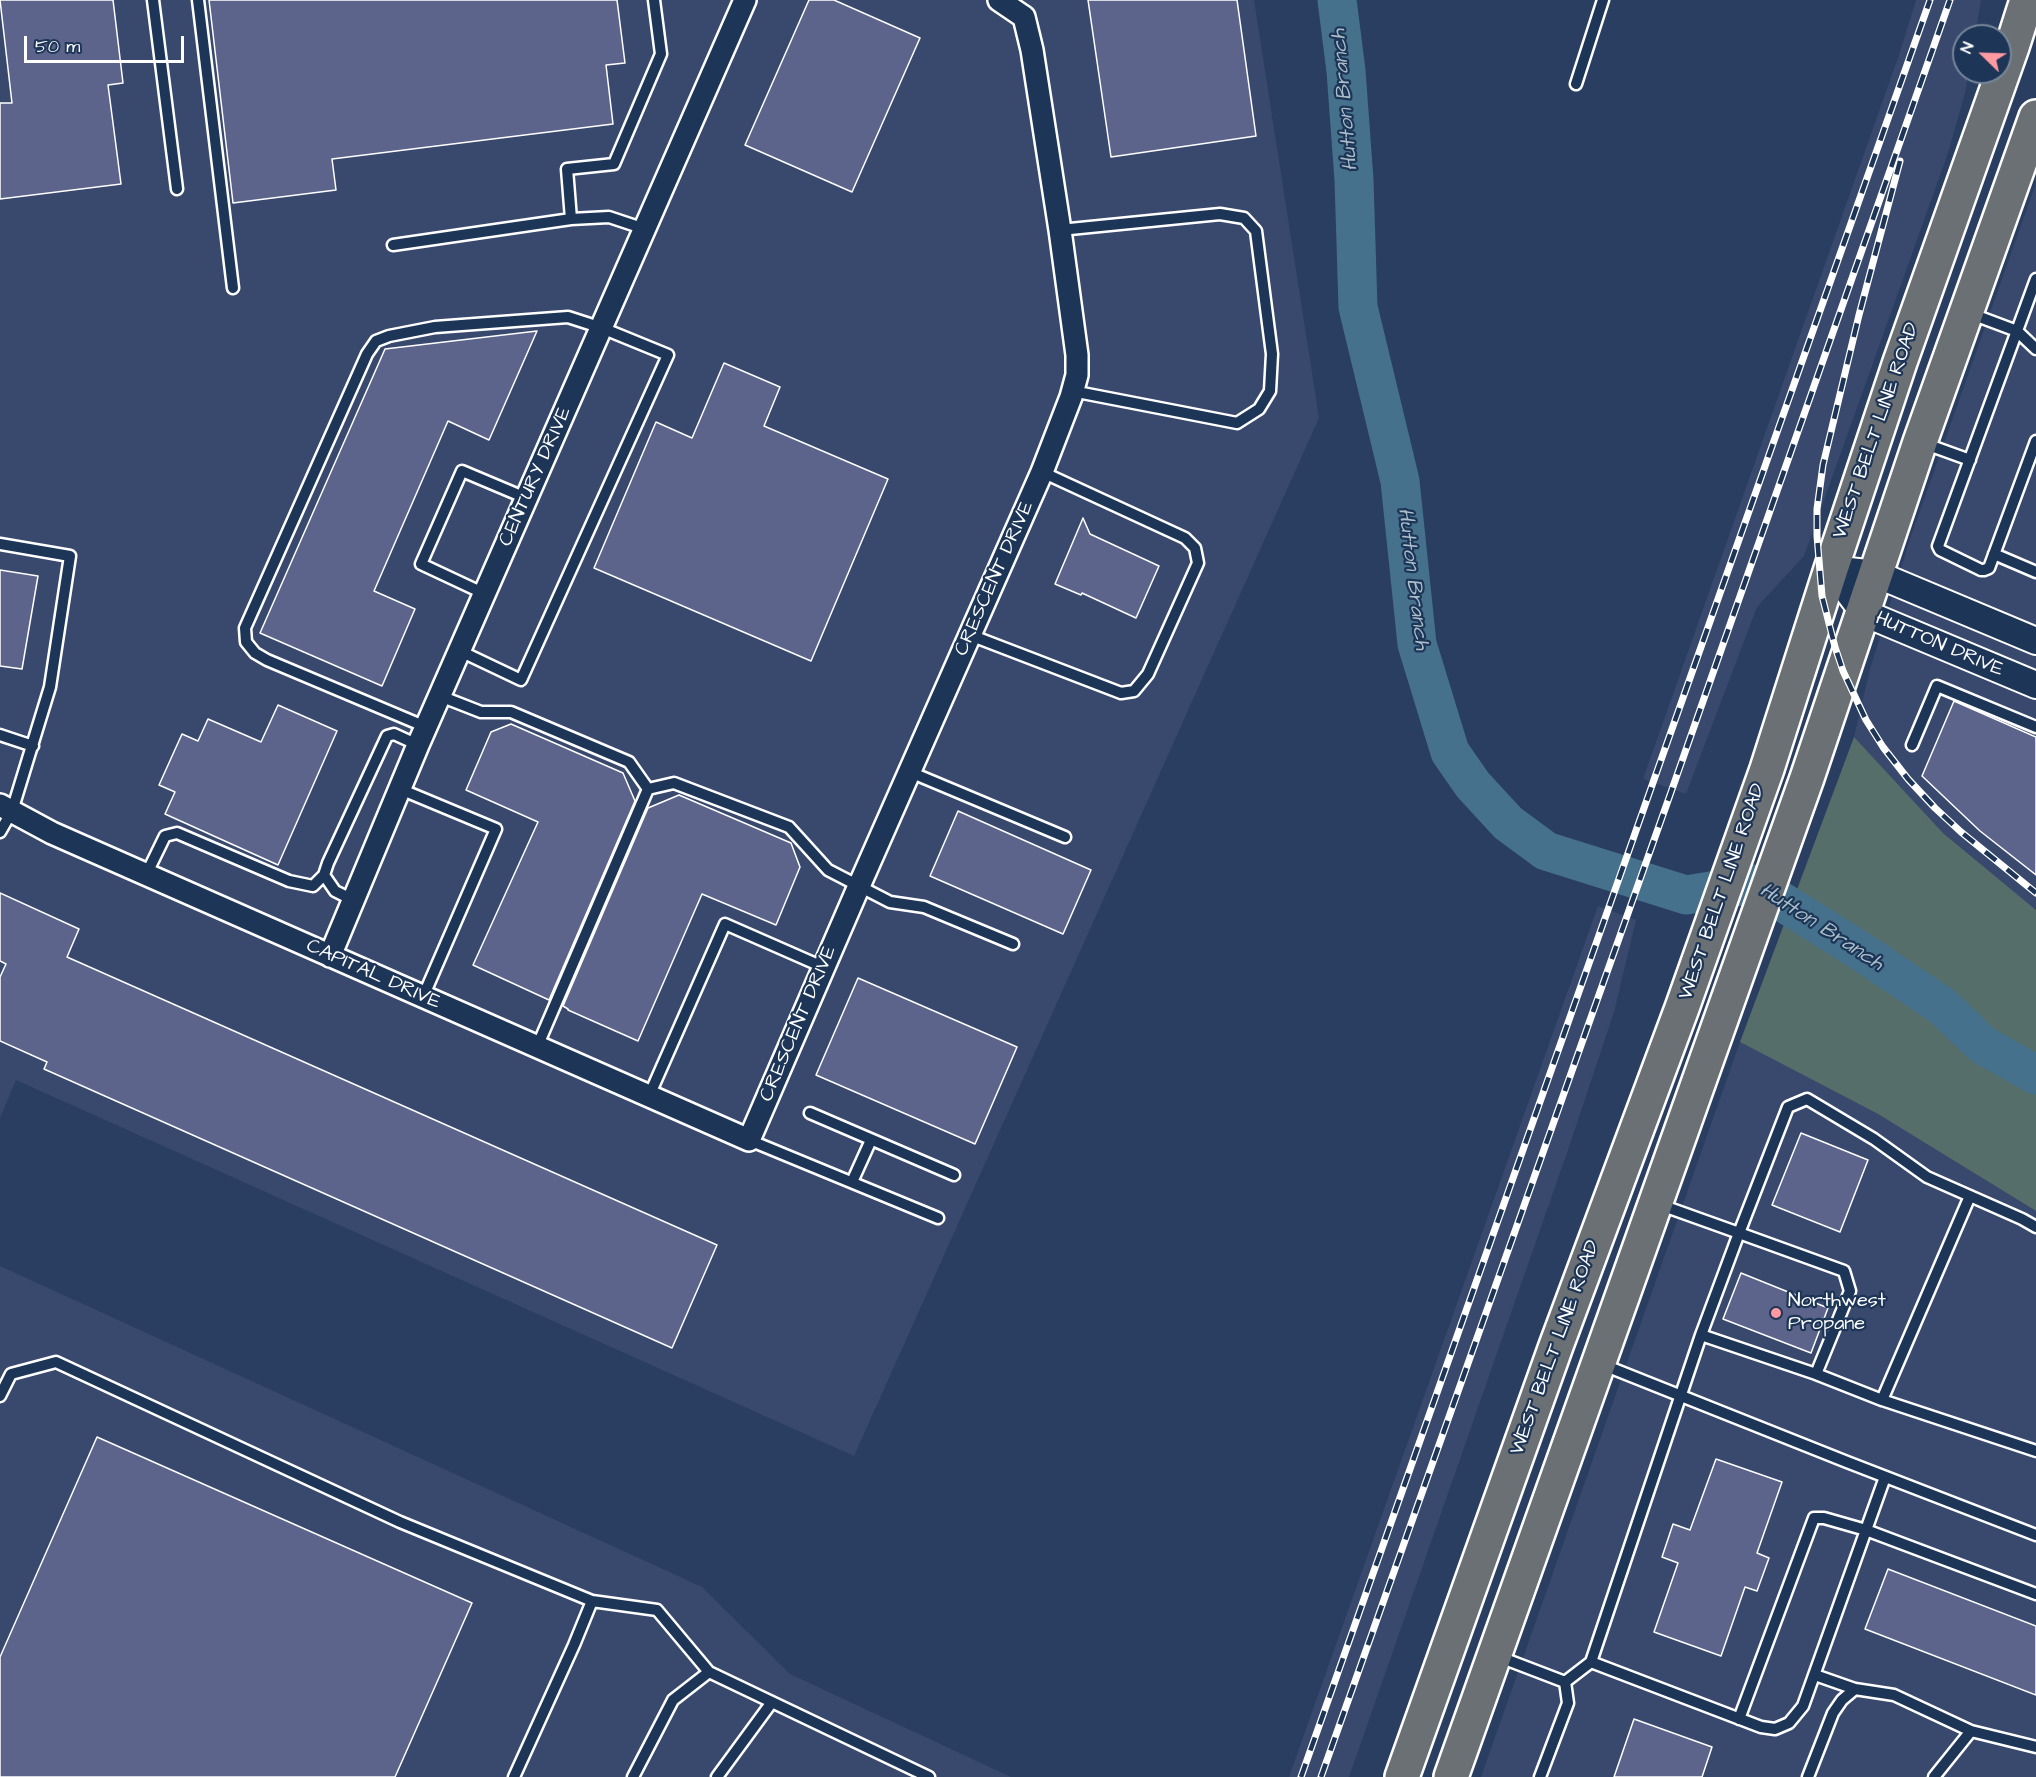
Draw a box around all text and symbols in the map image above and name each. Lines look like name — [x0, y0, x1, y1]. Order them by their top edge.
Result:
scale bar — [27, 24, 188, 62]
north arrow — [1952, 24, 2012, 84]
water label: Hutton Branch — [1327, 28, 1365, 172]
text: 50 m — [35, 34, 80, 59]
text: N — [1955, 39, 1979, 57]
street label: WEST BELT LINE ROAD — [1829, 320, 1925, 542]
street label: CENTURY DRIVE — [495, 404, 577, 550]
street label: CRESCENT DRIVE — [950, 498, 1040, 660]
water label: Hutton Branch — [1391, 507, 1433, 651]
street label: HUTTON DRIVE — [1871, 607, 2007, 683]
street label: WEST BELT LINE ROAD — [1675, 781, 1771, 1003]
water label: Hutton Branch — [1754, 879, 1888, 977]
street label: CAPITAL DRIVE — [302, 935, 444, 1015]
street label: CRESCENT DRIVE — [755, 943, 843, 1105]
street label: WEST BELT LINE ROAD — [1506, 1237, 1606, 1459]
place label: Northwest Propane — [1788, 1290, 1886, 1337]
marker: Northwest Propane — [1769, 1306, 1783, 1320]

